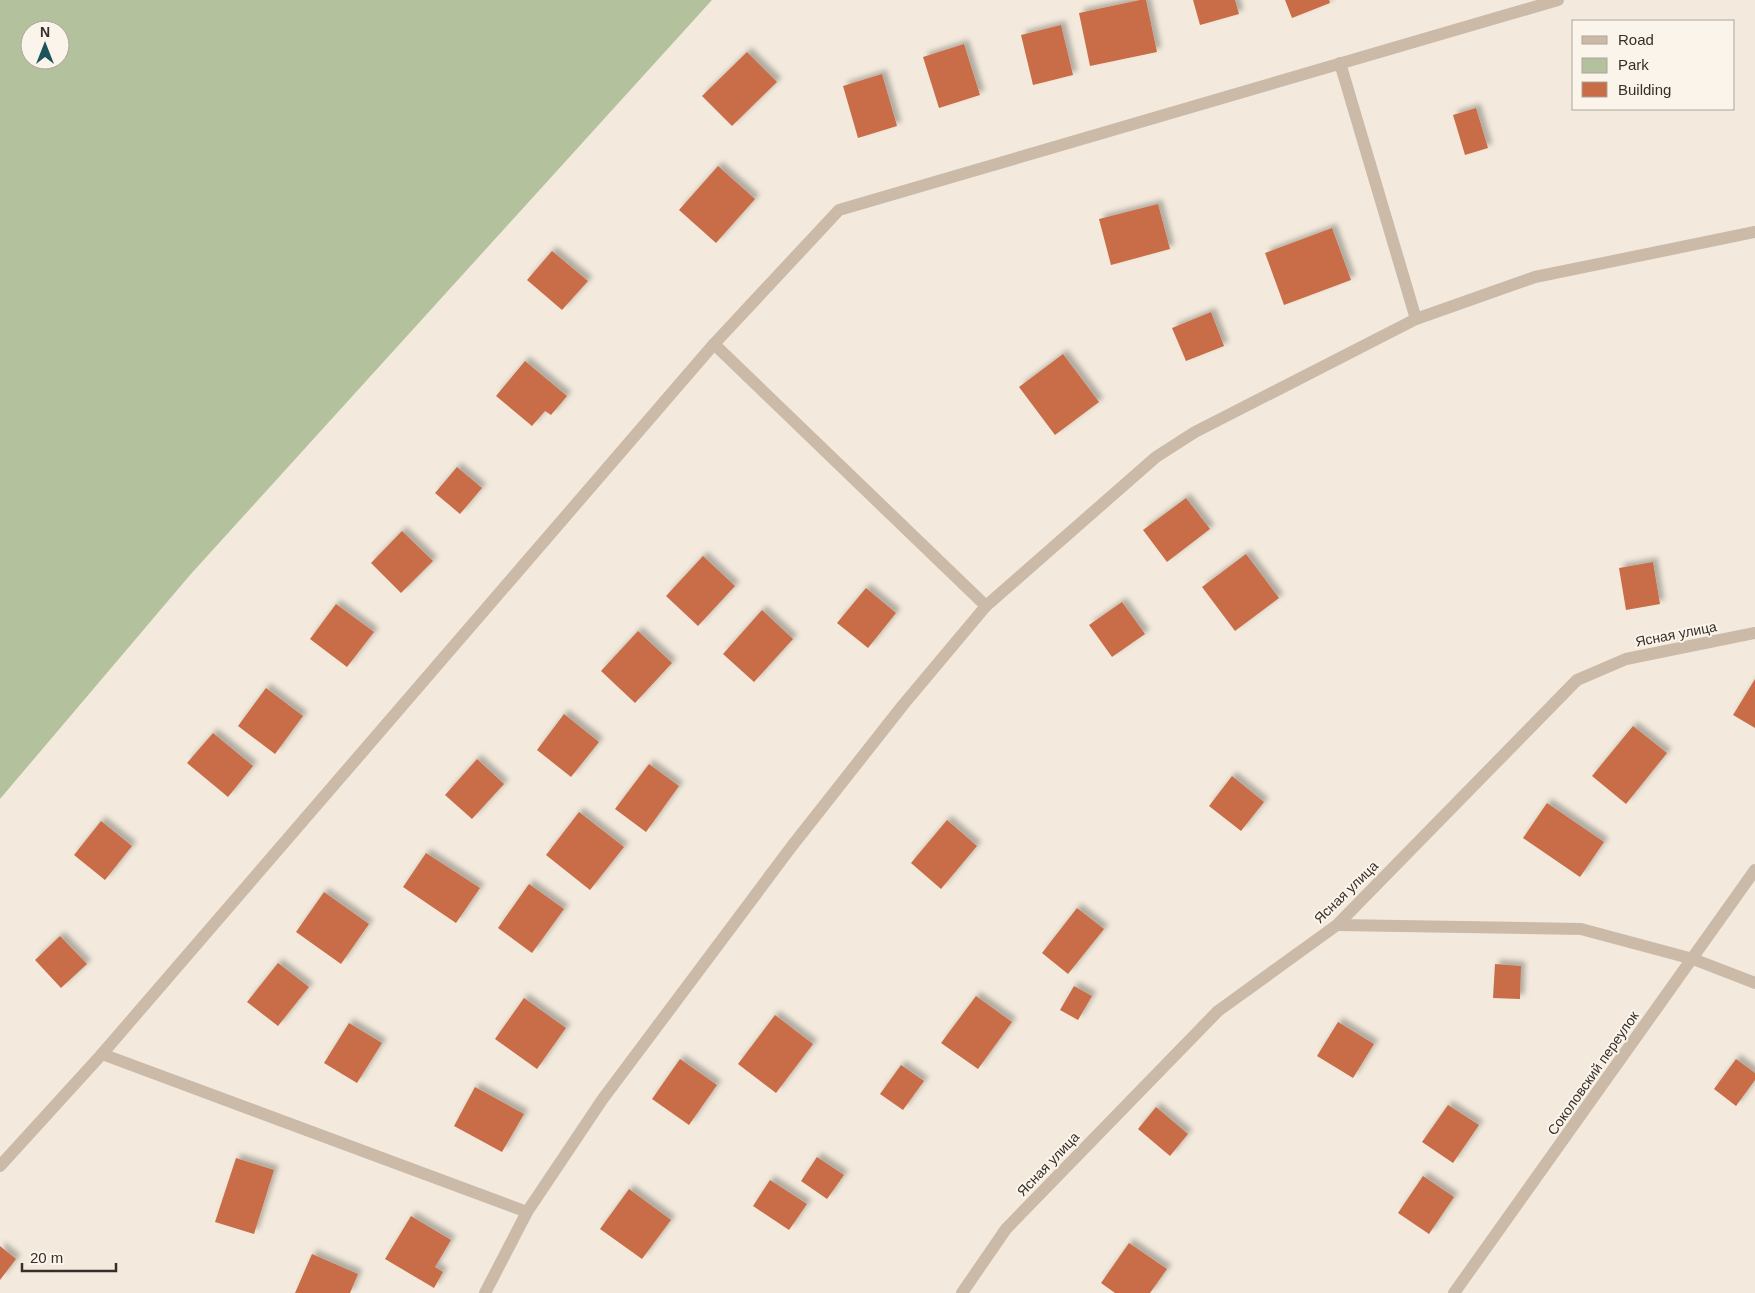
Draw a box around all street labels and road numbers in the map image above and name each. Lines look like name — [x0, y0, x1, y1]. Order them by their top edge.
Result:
street label: Ясная улица — [1634, 618, 1718, 650]
street label: Ясная улица — [1311, 857, 1381, 926]
street label: Соколовский переулок — [1544, 1007, 1642, 1138]
street label: Ясная улица — [1014, 1129, 1083, 1199]

